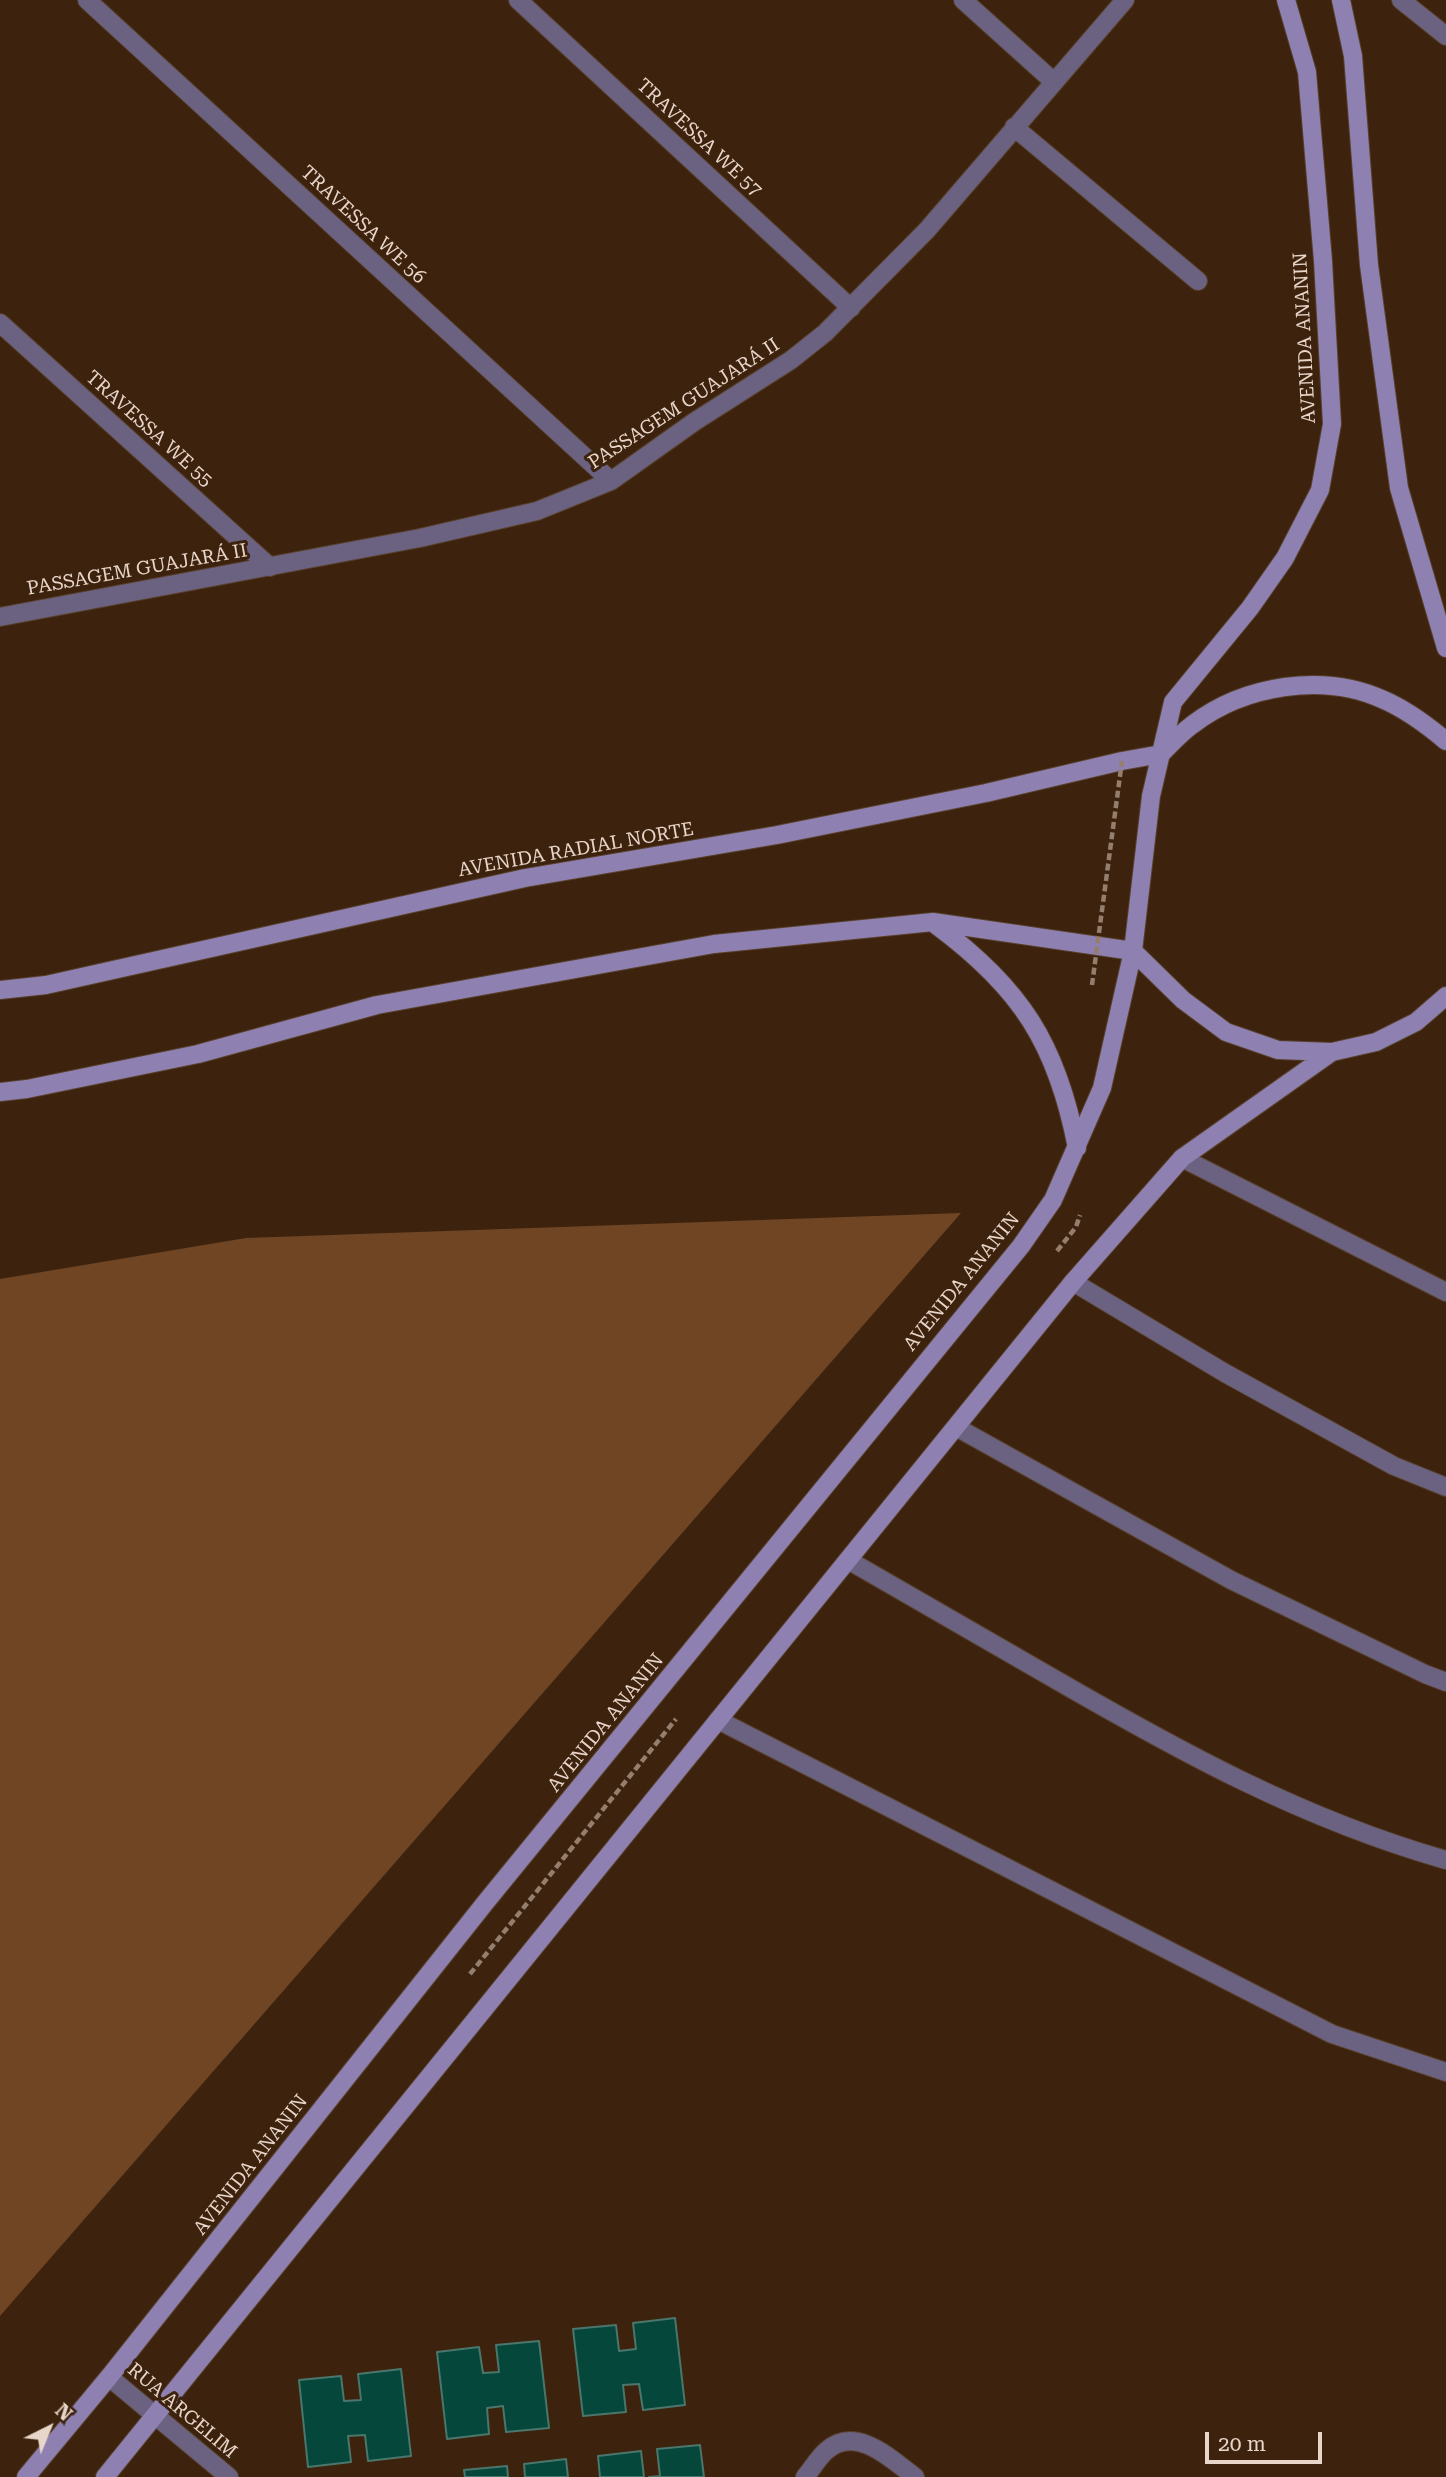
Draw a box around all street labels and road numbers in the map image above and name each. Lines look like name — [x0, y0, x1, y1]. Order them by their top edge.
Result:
street label: TRAVESSA WE 57 — [632, 74, 766, 202]
street label: TRAVESSA WE 56 — [296, 161, 430, 289]
street label: AVENIDA ANANIN — [1289, 252, 1321, 424]
street label: PASSAGEM GUAJARÁ II — [584, 334, 784, 474]
street label: TRAVESSA WE 55 — [81, 366, 217, 492]
street label: PASSAGEM GUAJARÁ II — [25, 539, 249, 601]
street label: AVENIDA RADIAL NORTE — [457, 818, 695, 882]
street label: AVENIDA ANANIN — [899, 1208, 1025, 1356]
street label: AVENIDA ANANIN — [543, 1649, 669, 1797]
street label: AVENIDA ANANIN — [189, 2090, 313, 2240]
street label: RUA ARGELIM — [123, 2359, 241, 2463]

